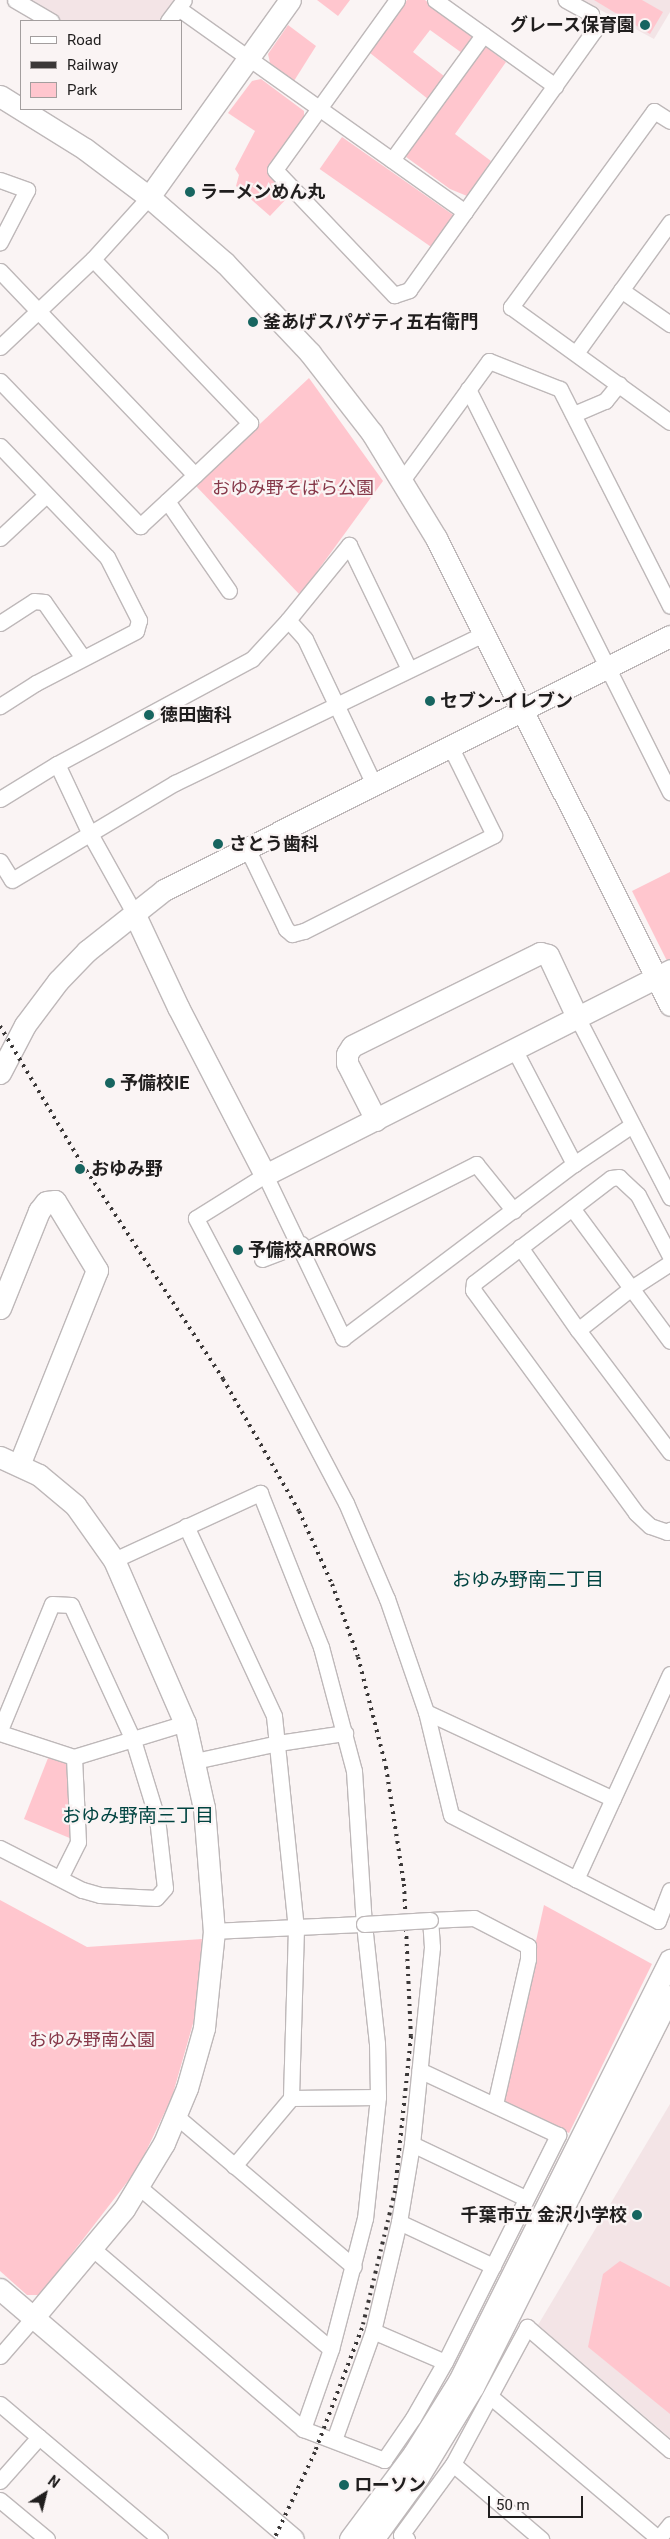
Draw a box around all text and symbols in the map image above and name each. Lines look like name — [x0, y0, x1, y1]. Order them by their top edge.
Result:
place label: グレース保育園 — [509, 14, 635, 36]
marker: グレース保育園 — [639, 19, 651, 31]
legend — [20, 20, 182, 110]
text: Road — [67, 31, 101, 49]
text: Railway — [67, 56, 118, 74]
text: Park — [67, 81, 97, 99]
place label: ラーメンめん丸 — [200, 181, 326, 203]
marker: ラーメンめん丸 — [184, 186, 196, 198]
place label: 釜あげスパゲティ五右衛門 — [263, 311, 479, 333]
marker: 釜あげスパゲティ五右衛門 — [247, 316, 259, 328]
park label: おゆみ野そばら公園 — [212, 477, 374, 499]
place label: セブン-イレブン — [440, 690, 573, 712]
marker: セブン-イレブン — [424, 695, 436, 707]
place label: 徳田歯科 — [160, 704, 232, 726]
marker: 徳田歯科 — [142, 708, 156, 722]
place label: さとう歯科 — [229, 833, 319, 855]
marker: さとう歯科 — [211, 837, 225, 851]
place label: 予備校IE — [120, 1072, 189, 1094]
marker: 予備校IE — [104, 1077, 116, 1089]
place label: おゆみ野 — [91, 1158, 163, 1180]
marker: おゆみ野 — [73, 1162, 87, 1176]
place label: 予備校ARROWS — [248, 1239, 376, 1261]
marker: 予備校ARROWS — [232, 1244, 244, 1256]
district label: おゆみ野南二丁目 — [452, 1569, 604, 1591]
district label: おゆみ野南三丁目 — [62, 1805, 214, 1827]
park label: おゆみ野南公園 — [29, 2029, 155, 2051]
place label: 千葉市立 金沢小学校 — [461, 2204, 627, 2226]
marker: 千葉市立 金沢小学校 — [631, 2209, 643, 2221]
north arrow — [20, 2469, 70, 2519]
text: N — [45, 2472, 63, 2491]
place label: ローソン — [354, 2474, 426, 2496]
marker: ローソン — [338, 2479, 350, 2491]
scale bar — [490, 2486, 585, 2518]
text: 50 m — [496, 2496, 530, 2514]

